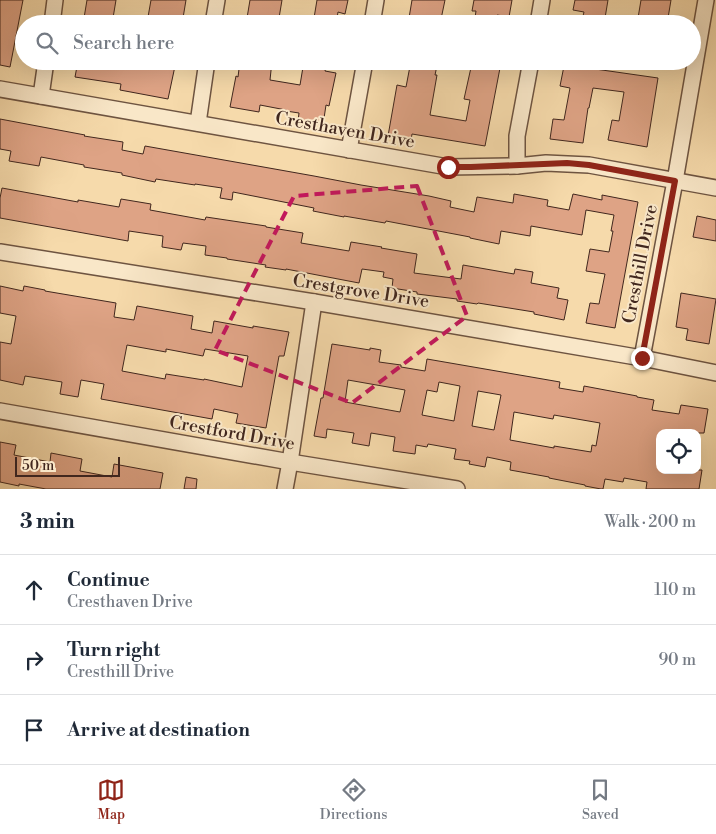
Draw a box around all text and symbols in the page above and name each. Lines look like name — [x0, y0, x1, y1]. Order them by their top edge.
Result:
search box — [15, 15, 701, 70]
icon: search — [33, 29, 61, 57]
text: Search here — [73, 31, 174, 55]
street label: Cresthaven Drive — [273, 106, 417, 154]
route start — [437, 156, 460, 179]
street label: Cresthill Drive — [617, 203, 663, 325]
street label: Crestgrove Drive — [291, 269, 431, 313]
route end — [631, 347, 654, 370]
street label: Crestford Drive — [167, 411, 297, 455]
map controls — [656, 429, 701, 474]
button: locate — [656, 429, 701, 474]
scale bar — [15, 454, 120, 477]
text: 50 m — [22, 457, 54, 475]
text: 3 min — [20, 509, 75, 535]
text: Walk · 200 m — [604, 512, 696, 532]
text: Continue — [67, 568, 150, 592]
icon: ahead — [20, 576, 48, 604]
text: 110 m — [654, 580, 696, 600]
text: Cresthaven Drive — [67, 592, 193, 612]
text: Turn right — [67, 638, 160, 662]
icon: right — [20, 646, 48, 674]
text: 90 m — [658, 650, 696, 670]
text: Cresthill Drive — [67, 662, 174, 682]
icon: arrive — [20, 716, 48, 744]
text: Arrive at destination — [67, 718, 250, 742]
tab: Map — [97, 776, 125, 824]
tab: Directions — [320, 776, 387, 824]
tab: Saved — [582, 776, 619, 824]

